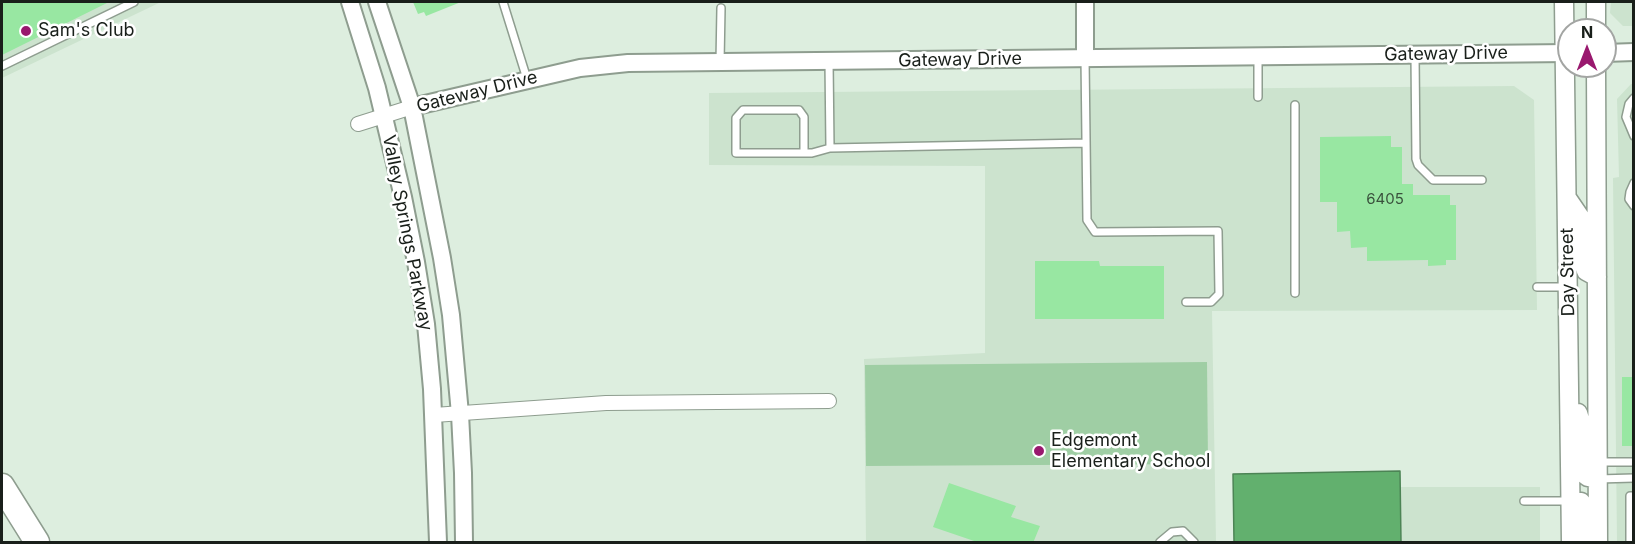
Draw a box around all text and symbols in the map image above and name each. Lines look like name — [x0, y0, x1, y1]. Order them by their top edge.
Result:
north arrow — [1557, 18, 1617, 78]
place label: Sam's Club — [38, 20, 135, 42]
text: N — [1581, 22, 1593, 42]
marker: Sam's Club — [19, 24, 33, 38]
street label: Gateway Drive — [1384, 42, 1508, 66]
street label: Gateway Drive — [898, 48, 1022, 72]
street label: Gateway Drive — [414, 67, 540, 117]
street label: Valley Springs Parkway — [377, 133, 437, 333]
house number: 6405 — [1366, 190, 1404, 208]
street label: Day Street — [1556, 227, 1580, 317]
place label: Edgemont Elementary School — [1051, 430, 1210, 472]
marker: Edgemont Elementary School — [1032, 444, 1046, 458]

